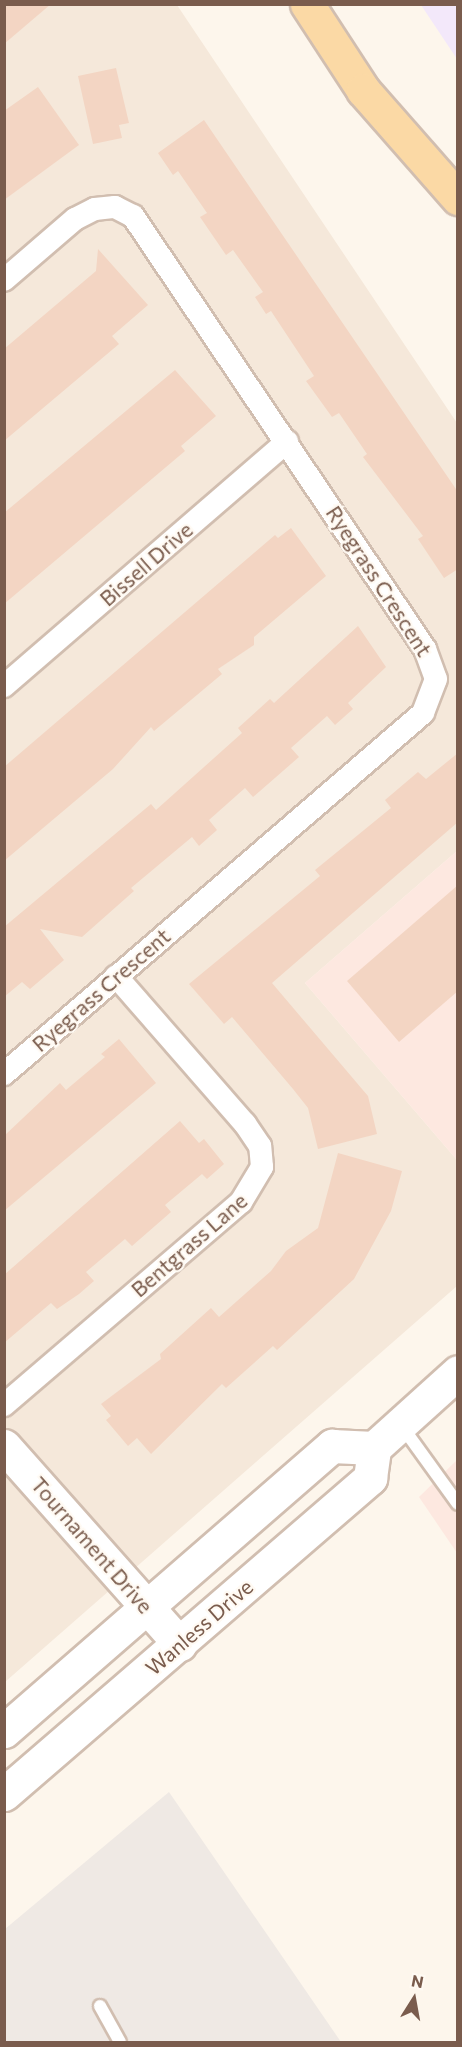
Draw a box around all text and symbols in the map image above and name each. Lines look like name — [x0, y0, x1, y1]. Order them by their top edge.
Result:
street label: Ryegrass Crescent — [321, 501, 437, 661]
street label: Bissell Drive — [95, 517, 197, 611]
street label: Ryegrass Crescent — [27, 923, 175, 1057]
street label: Bentgrass Lane — [126, 1188, 252, 1302]
street label: Tournament Drive — [26, 1472, 158, 1618]
street label: Wanless Drive — [140, 1574, 258, 1680]
north arrow — [384, 1969, 444, 2029]
text: N — [410, 1970, 425, 1991]

